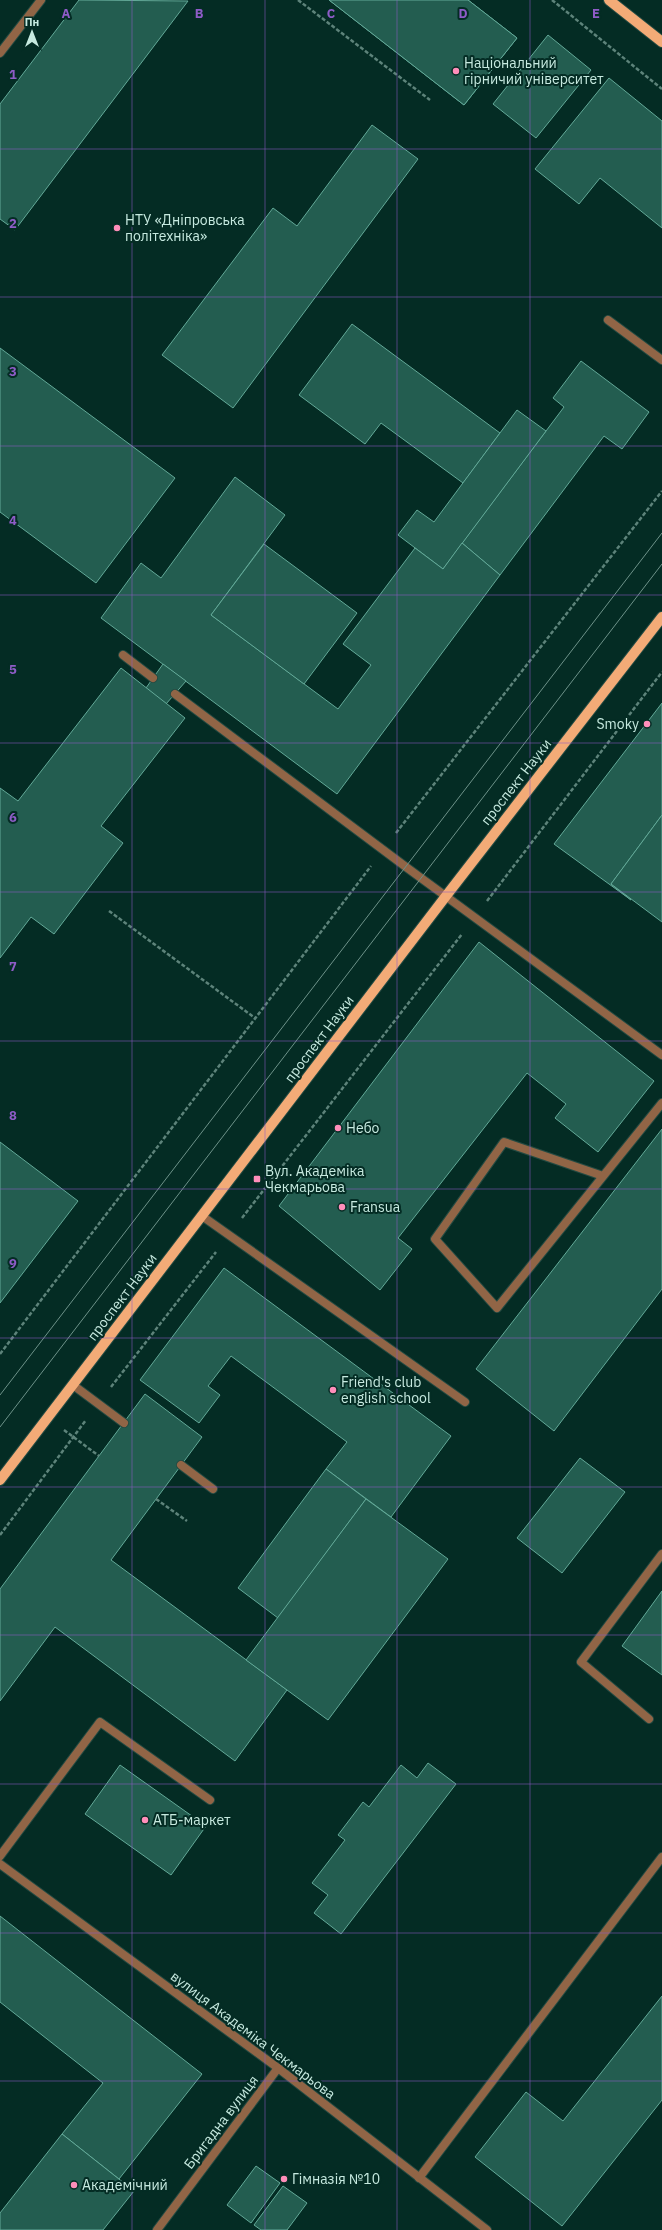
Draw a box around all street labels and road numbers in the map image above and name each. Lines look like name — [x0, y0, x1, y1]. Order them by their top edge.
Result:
street label: проспект Науки — [477, 735, 555, 829]
street label: проспект Науки — [280, 992, 358, 1086]
street label: проспект Науки — [83, 1250, 161, 1344]
street label: вулиця Академіка Чекмарьова — [167, 1967, 339, 2103]
street label: Бригадна вулиця — [180, 2072, 262, 2172]

